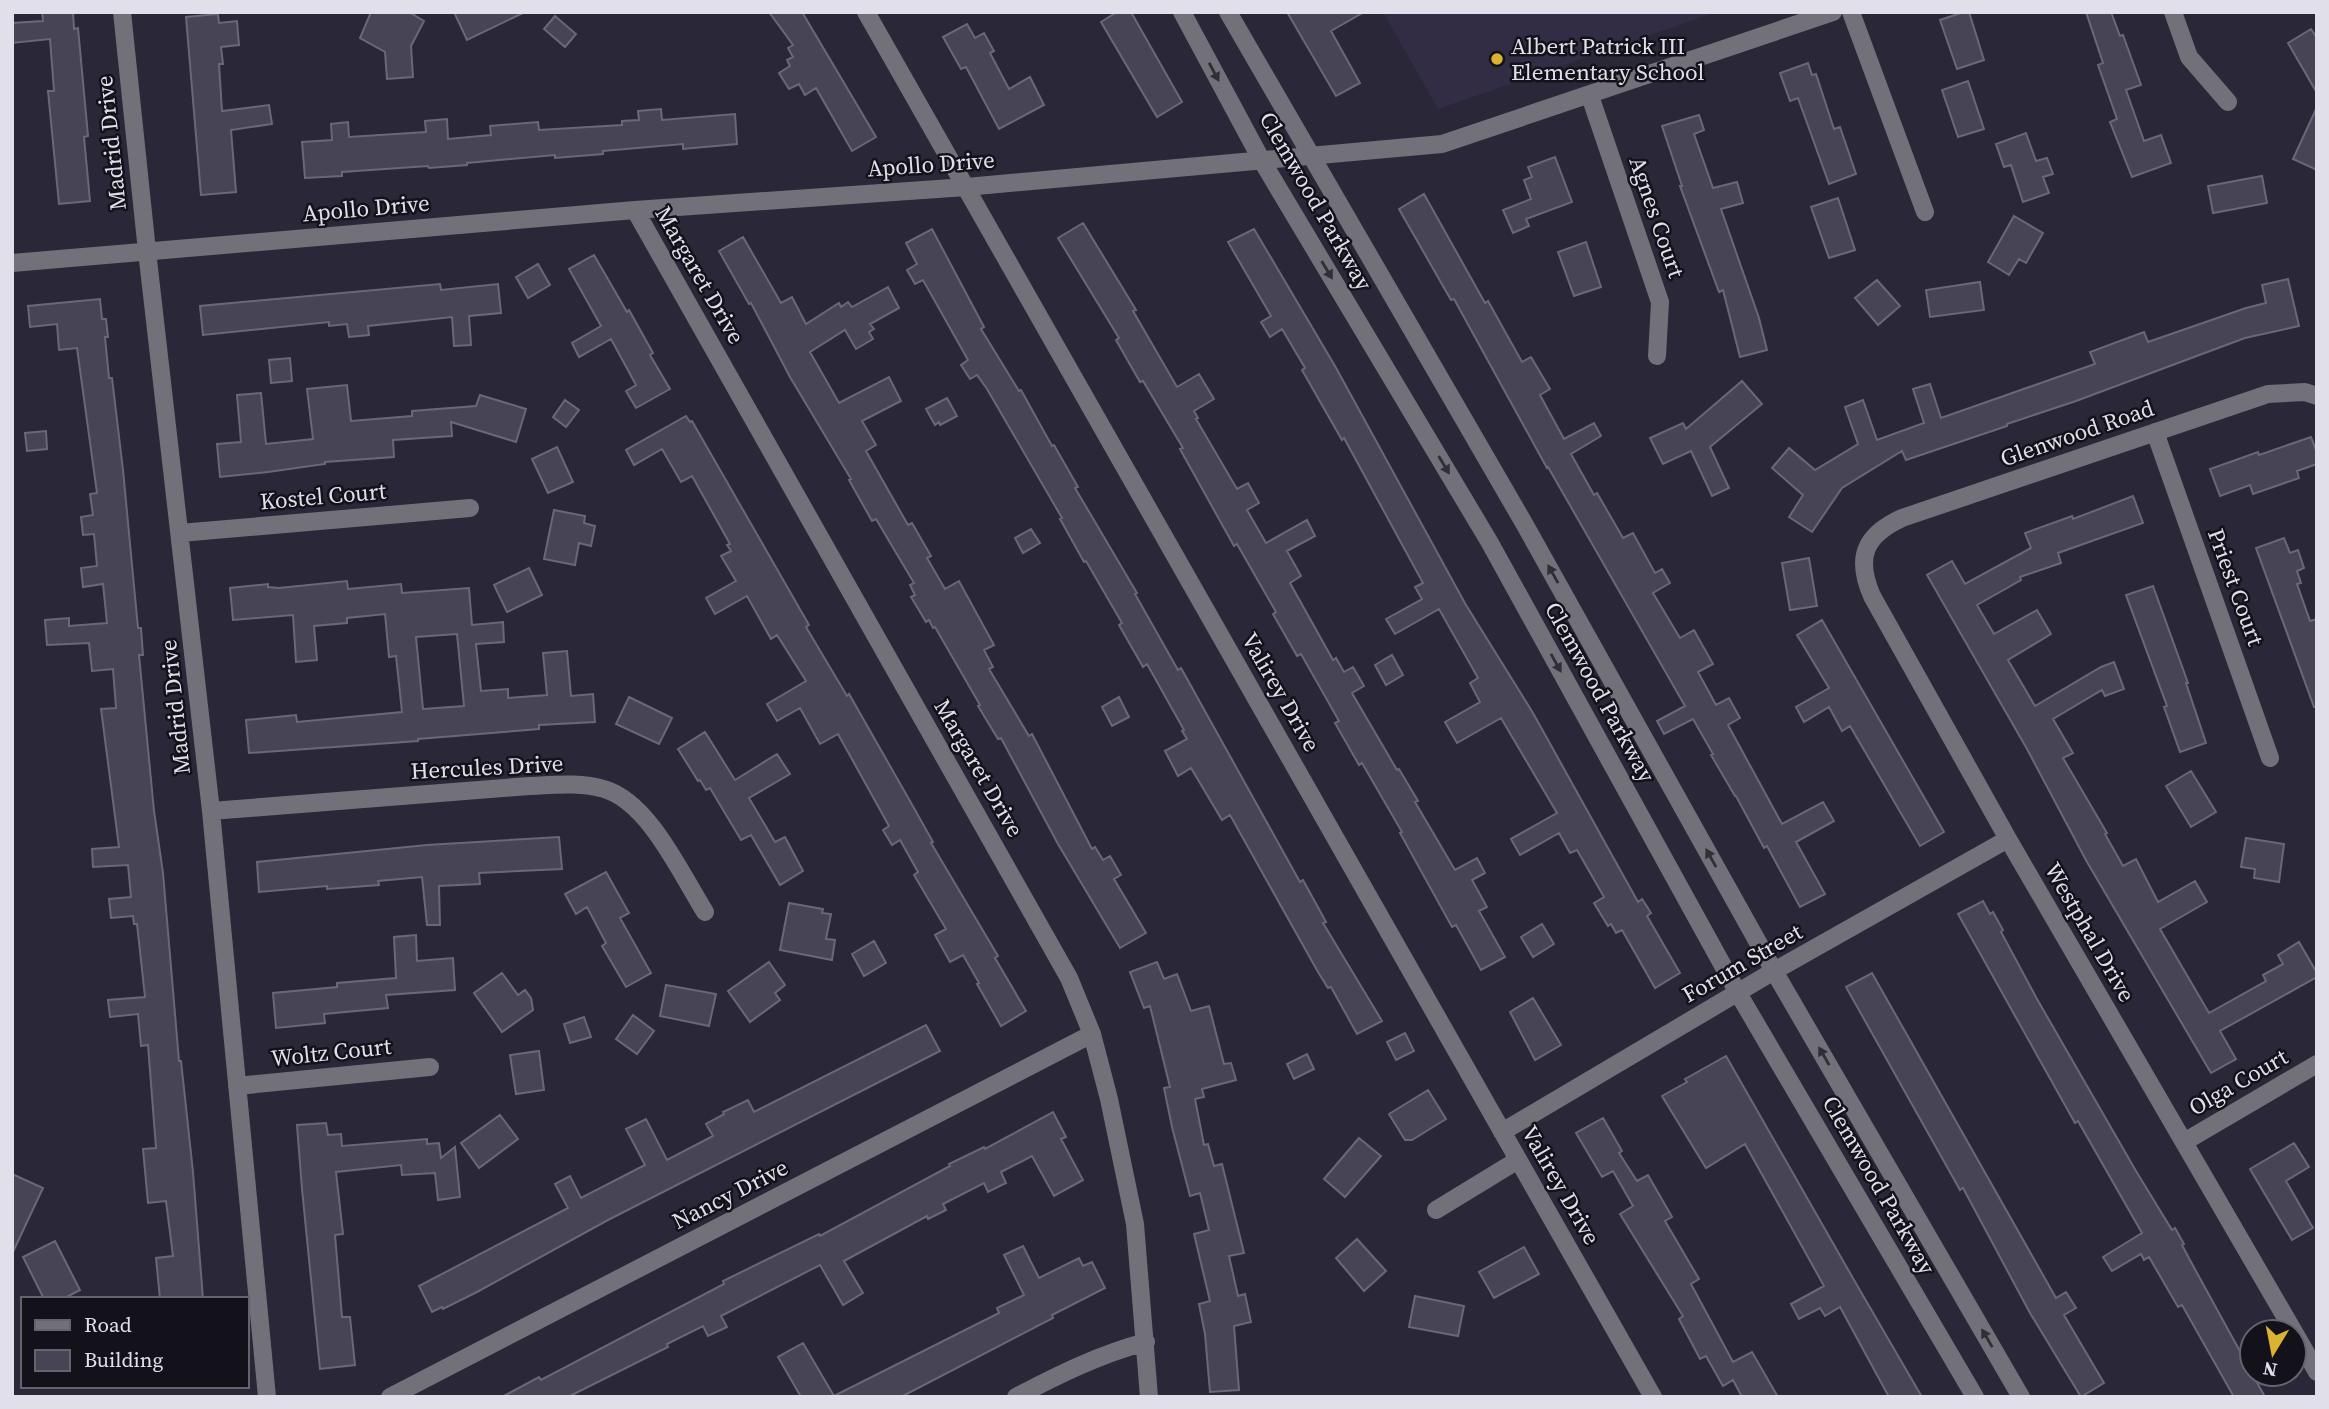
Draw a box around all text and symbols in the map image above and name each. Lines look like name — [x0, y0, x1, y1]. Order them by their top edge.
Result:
place label: Albert Patrick III Elementary School — [1511, 30, 1704, 88]
marker: Albert Patrick III Elementary School — [1489, 51, 1505, 67]
one-way arrow — [1208, 62, 1220, 82]
street label: Madrid Drive — [88, 74, 134, 212]
street label: Clemwood Parkway — [1252, 106, 1380, 296]
street label: Apollo Drive — [866, 144, 996, 184]
street label: Agnes Court — [1621, 152, 1693, 282]
street label: Apollo Drive — [301, 187, 431, 229]
street label: Margaret Drive — [648, 200, 752, 350]
one-way arrow — [1320, 260, 1333, 279]
street label: Glenwood Road — [1996, 392, 2158, 474]
one-way arrow — [1437, 456, 1450, 475]
street label: Kostel Court — [259, 474, 388, 517]
street label: Priest Court — [2200, 524, 2272, 650]
one-way arrow — [1547, 565, 1559, 584]
street label: Clemwood Parkway — [1537, 596, 1663, 788]
street label: Valirey Drive — [1234, 627, 1328, 757]
street label: Madrid Drive — [152, 638, 198, 776]
one-way arrow — [1550, 653, 1562, 673]
street label: Margaret Drive — [927, 693, 1031, 843]
street label: Hercules Drive — [410, 747, 564, 787]
one-way arrow — [1705, 849, 1717, 868]
street label: Westphal Drive — [2037, 856, 2143, 1008]
street label: Forum Street — [1676, 915, 1808, 1010]
street label: Woltz Court — [269, 1030, 393, 1074]
street label: Olga Court — [2183, 1041, 2294, 1123]
one-way arrow — [1818, 1047, 1830, 1066]
street label: Clemwood Parkway — [1815, 1090, 1943, 1280]
street label: Valirey Drive — [1514, 1120, 1608, 1250]
street label: Nancy Drive — [667, 1151, 793, 1237]
legend — [21, 1297, 248, 1388]
text: Road — [84, 1310, 132, 1339]
north arrow — [2238, 1318, 2308, 1388]
one-way arrow — [1981, 1328, 1993, 1347]
text: Building — [84, 1345, 163, 1374]
text: N — [2261, 1356, 2279, 1384]

